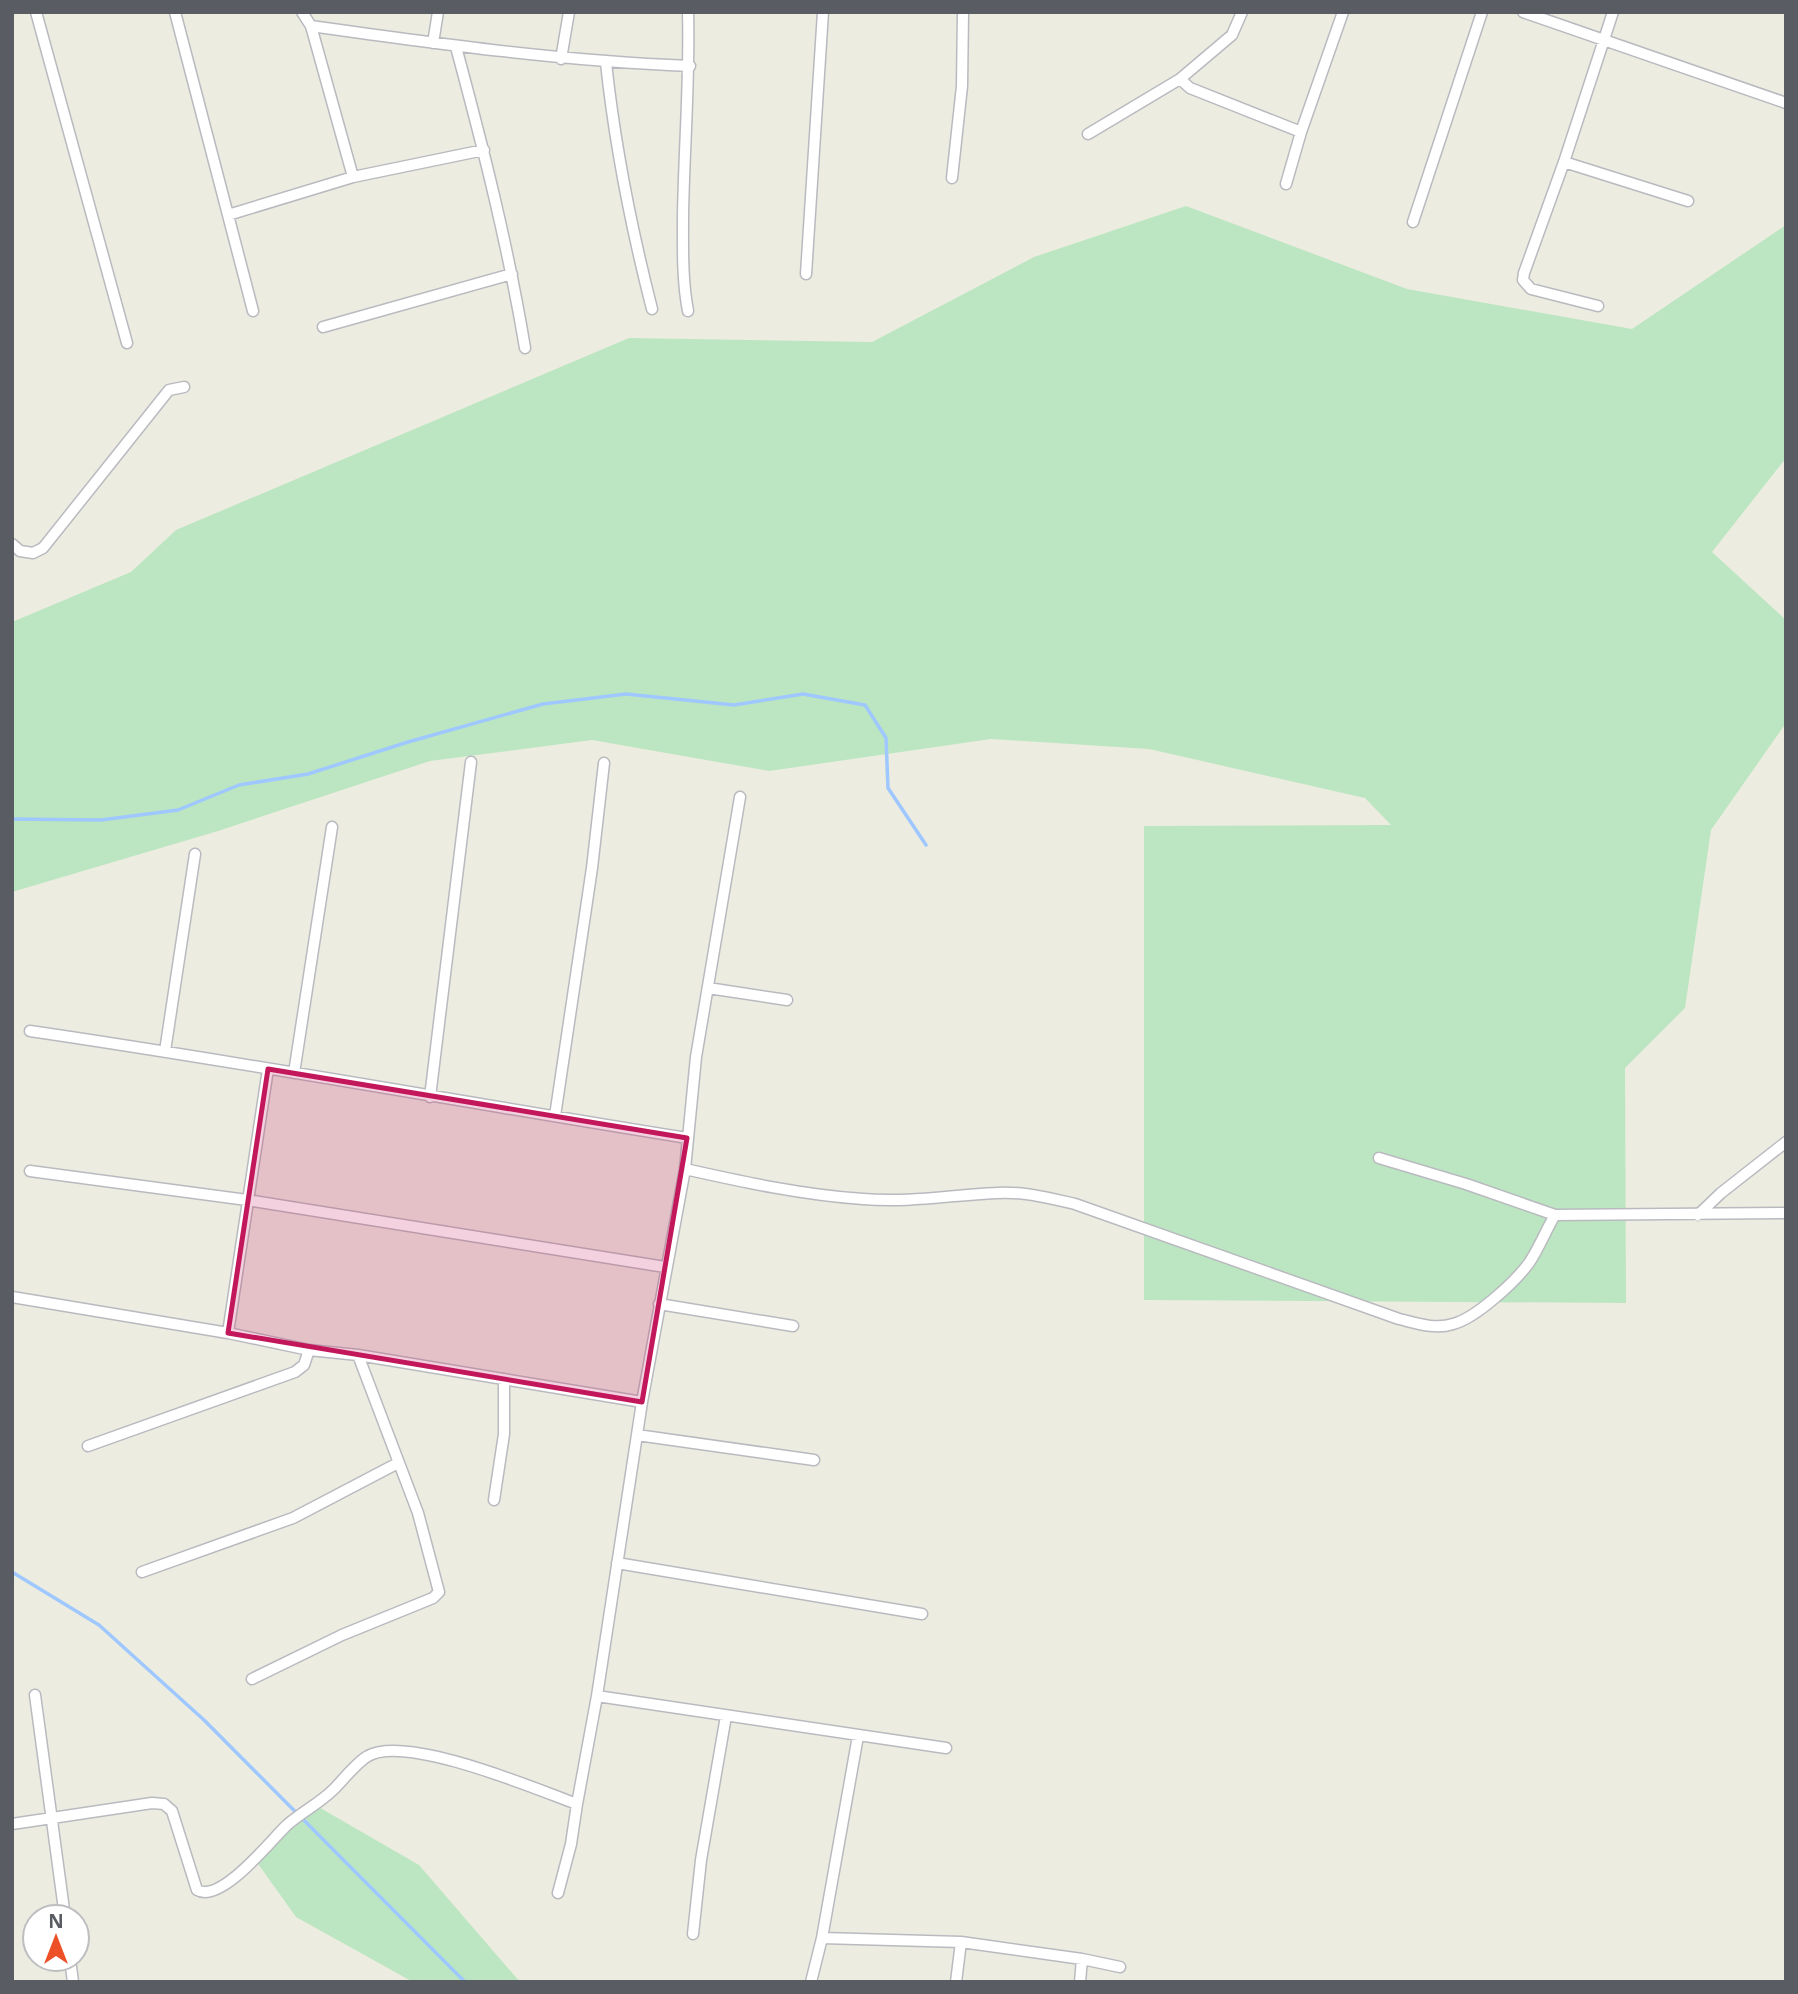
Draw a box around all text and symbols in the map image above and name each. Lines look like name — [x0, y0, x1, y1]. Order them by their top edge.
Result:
north arrow — [21, 1903, 91, 1973]
text: N — [48, 1908, 64, 1934]

